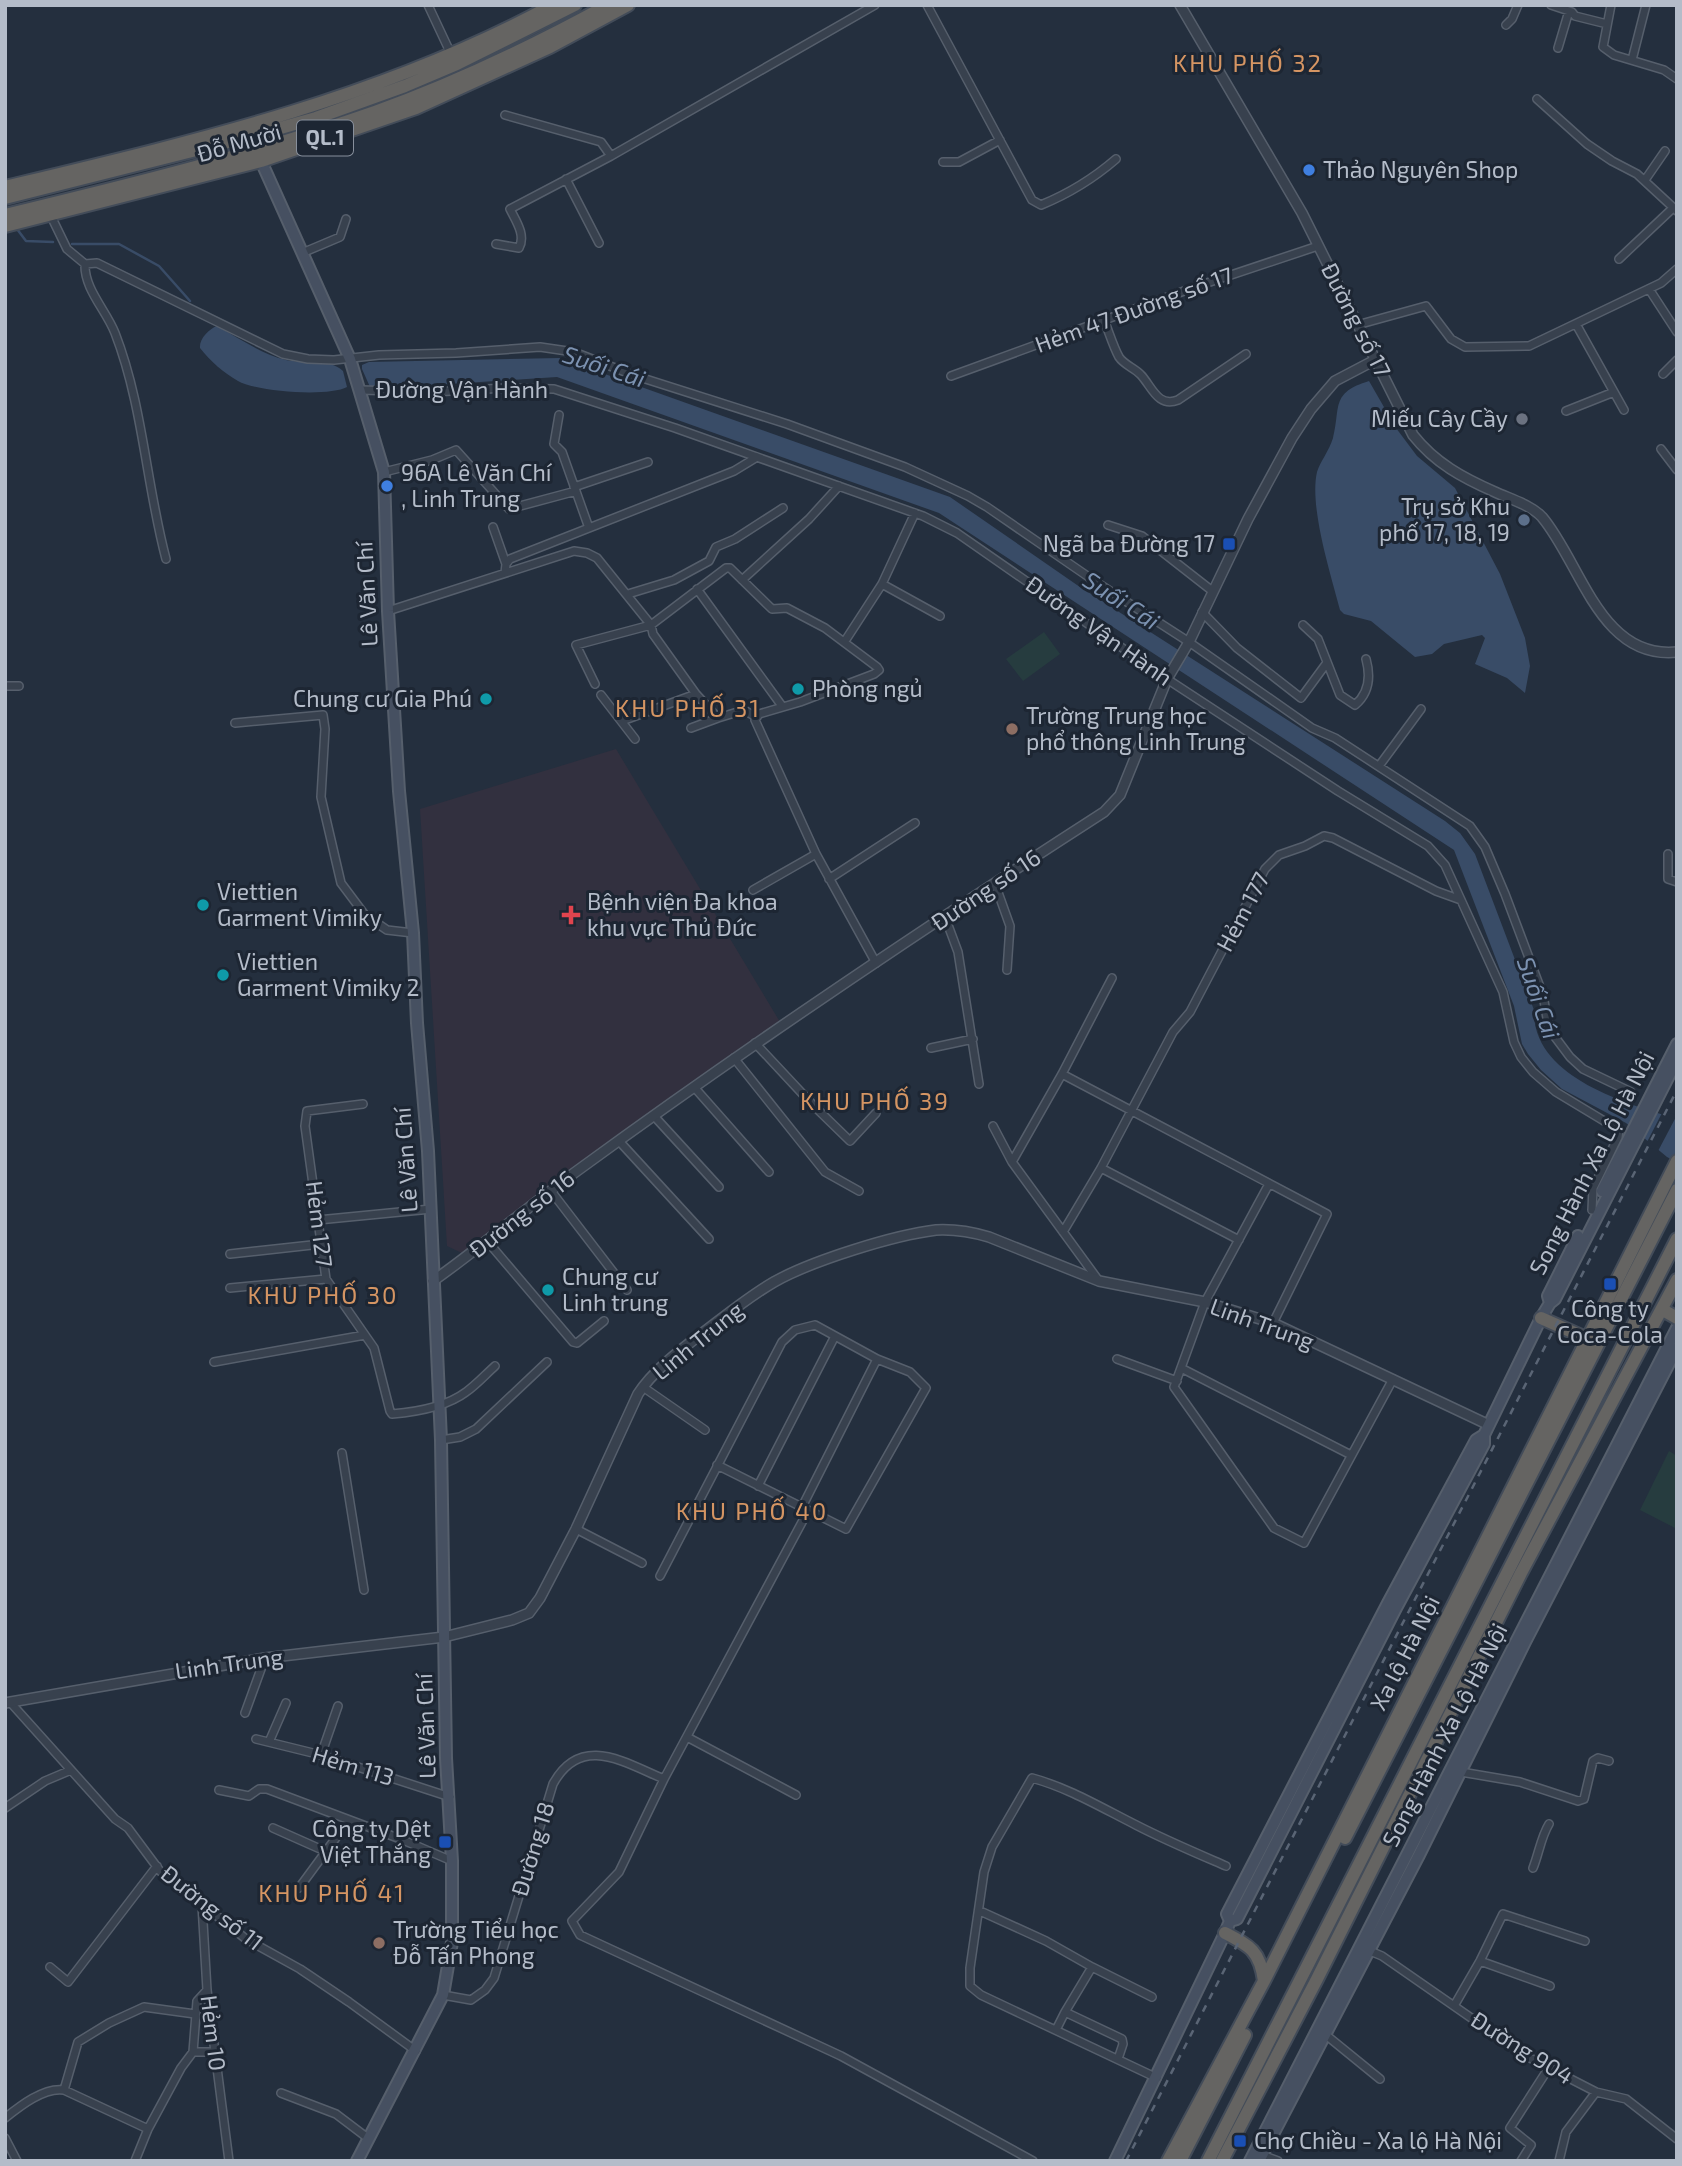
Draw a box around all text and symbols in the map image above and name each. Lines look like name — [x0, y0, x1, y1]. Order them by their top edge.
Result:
district label: KHU PHỐ 32 — [1173, 47, 1323, 77]
street label: Đỗ Mười — [193, 117, 284, 167]
road number: QL.1 — [297, 120, 353, 156]
place label: Thảo Nguyên Shop — [1323, 155, 1518, 183]
marker: Thảo Nguyên Shop — [1301, 162, 1317, 178]
street label: Đường số 17 — [1316, 258, 1398, 382]
street label: Hẻm 47 Đường số 17 — [1031, 260, 1237, 358]
water label: Suối Cái — [560, 339, 649, 393]
street label: Đường Vận Hành — [376, 375, 548, 403]
place label: Miếu Cây Cầy — [1371, 404, 1508, 432]
marker: Miếu Cây Cầy — [1514, 411, 1530, 427]
place label: 96A Lê Văn Chí , Linh Trung — [401, 458, 553, 512]
marker: 96A Lê Văn Chí , Linh Trung — [379, 478, 395, 494]
place label: Trụ sở Khu phố 17, 18, 19 — [1379, 492, 1510, 546]
marker: Trụ sở Khu phố 17, 18, 19 — [1516, 512, 1532, 528]
place label: Ngã ba Đường 17 — [1043, 529, 1215, 557]
marker: Ngã ba Đường 17 — [1221, 536, 1237, 552]
street label: Lê Văn Chí — [349, 539, 383, 647]
water label: Suối Cái — [1078, 564, 1165, 635]
street label: Đường Vận Hành — [1021, 569, 1178, 691]
place label: Phòng ngủ — [812, 674, 923, 702]
marker: Phòng ngủ — [790, 681, 806, 697]
place label: Chung cư Gia Phú — [293, 684, 472, 712]
marker: Chung cư Gia Phú — [478, 691, 494, 707]
district label: KHU PHỐ 31 — [615, 692, 761, 722]
place label: Trường Trung học phổ thông Linh Trung — [1026, 701, 1246, 755]
marker: Trường Trung học phổ thông Linh Trung — [1004, 721, 1020, 737]
street label: Đường số 16 — [925, 842, 1045, 936]
street label: Hẻm 177 — [1210, 867, 1275, 956]
place label: Viettien Garment Vimiky — [217, 877, 382, 931]
place label: Bệnh viện Đa khoa khu vực Thủ Đức — [587, 887, 778, 941]
marker: Viettien Garment Vimiky — [195, 897, 211, 913]
marker: Bệnh viện Đa khoa khu vực Thủ Đức — [561, 905, 581, 925]
place label: Viettien Garment Vimiky 2 — [237, 947, 419, 1001]
water label: Suối Cái — [1512, 953, 1567, 1042]
marker: Viettien Garment Vimiky 2 — [215, 967, 231, 983]
street label: Song Hành Xa Lộ Hà Nội — [1523, 1046, 1660, 1279]
district label: KHU PHỐ 39 — [800, 1085, 950, 1115]
street label: Lê Văn Chí — [387, 1105, 423, 1214]
street label: Đường số 16 — [463, 1163, 580, 1263]
street label: Hẻm 127 — [301, 1179, 339, 1269]
place label: Chung cư Linh trung — [562, 1262, 668, 1316]
marker: Công ty Coca-Cola — [1602, 1276, 1618, 1292]
district label: KHU PHỐ 30 — [248, 1279, 398, 1309]
marker: Chung cư Linh trung — [540, 1282, 556, 1298]
street label: Linh Trung — [1207, 1291, 1318, 1355]
place label: Công ty Coca-Cola — [1557, 1294, 1663, 1348]
street label: Linh Trung — [646, 1295, 749, 1385]
district label: KHU PHỐ 40 — [676, 1495, 828, 1525]
street label: Xa lộ Hà Nội — [1363, 1591, 1445, 1715]
street label: Song Hành Xa Lộ Hà Nội — [1376, 1618, 1513, 1851]
street label: Linh Trung — [173, 1642, 285, 1684]
street label: Lê Văn Chí — [409, 1672, 441, 1779]
street label: Hẻm 113 — [309, 1739, 398, 1791]
street label: Đường 18 — [504, 1798, 560, 1899]
place label: Công ty Dệt Việt Thắng — [312, 1814, 431, 1868]
marker: Công ty Dệt Việt Thắng — [437, 1834, 453, 1850]
street label: Đường số 11 — [156, 1859, 269, 1956]
district label: KHU PHỐ 41 — [258, 1877, 406, 1907]
place label: Trường Tiểu học Đỗ Tấn Phong — [393, 1915, 559, 1969]
marker: Trường Tiểu học Đỗ Tấn Phong — [371, 1935, 387, 1951]
street label: Hẻm 10 — [195, 1993, 233, 2072]
street label: Đường 904 — [1466, 2005, 1579, 2089]
place label: Chợ Chiều - Xa lộ Hà Nội — [1254, 2126, 1502, 2154]
marker: Chợ Chiều - Xa lộ Hà Nội — [1232, 2133, 1248, 2149]

